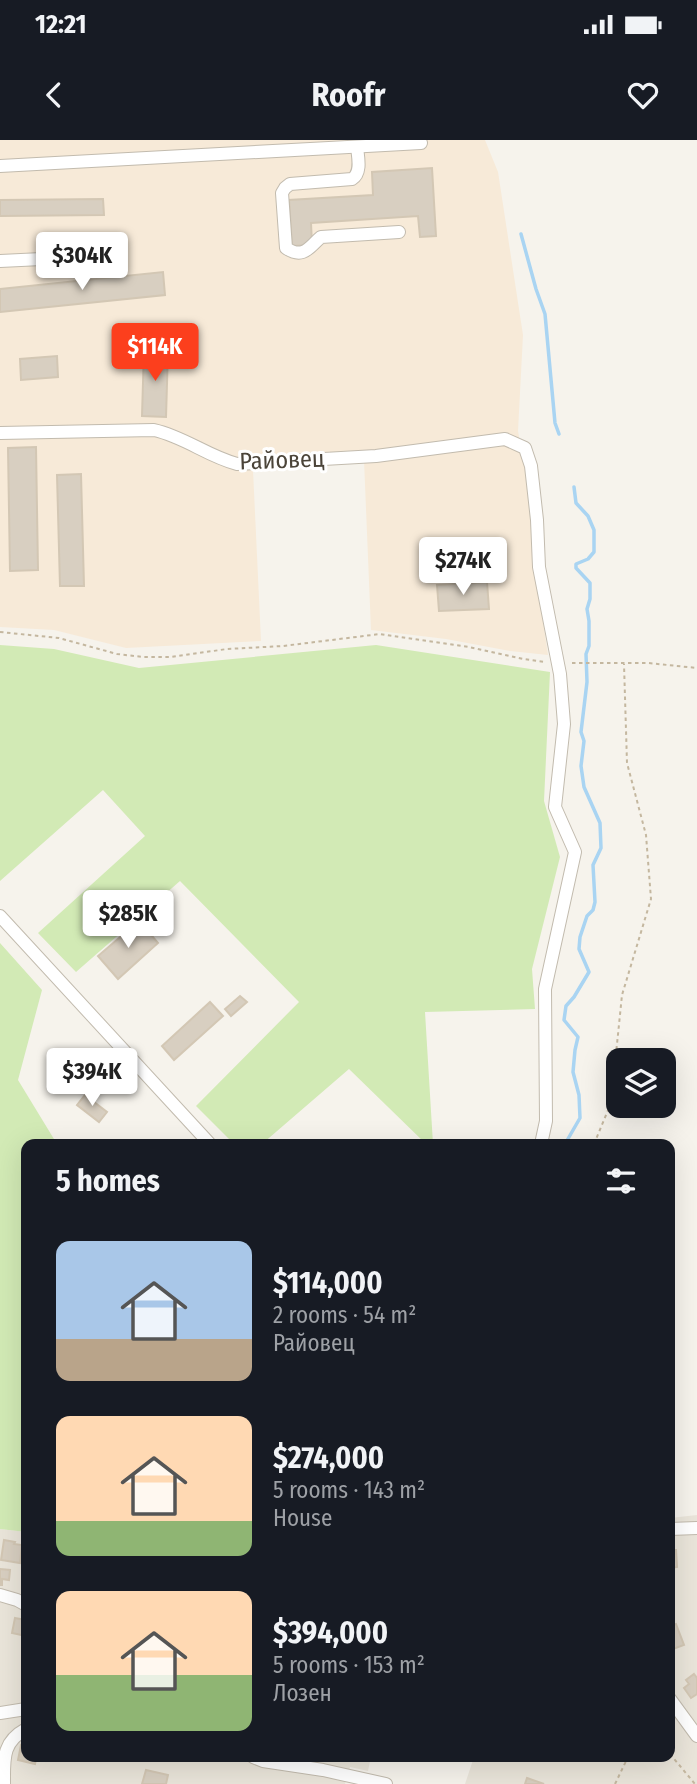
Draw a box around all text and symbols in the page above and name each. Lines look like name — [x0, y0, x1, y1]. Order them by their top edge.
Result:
text: 12:21 — [35, 9, 87, 40]
icon: back — [35, 76, 73, 114]
text: Roofr — [312, 76, 385, 114]
icon: heart — [624, 76, 662, 114]
pin: $304K — [33, 232, 131, 292]
text: $304K — [52, 241, 112, 269]
pin: $114K — [106, 324, 204, 383]
text: $114K — [128, 332, 182, 360]
street label: Райовец — [239, 445, 325, 475]
pin: $274K — [414, 538, 512, 597]
text: $274K — [435, 546, 491, 574]
pin: $285K — [79, 890, 177, 950]
text: $285K — [99, 899, 157, 927]
pin: $394K — [43, 1048, 141, 1108]
map controls — [606, 1048, 676, 1118]
button: layers — [606, 1048, 676, 1118]
text: $394K — [62, 1057, 122, 1085]
icon: filters — [602, 1162, 640, 1200]
text: 5 homes — [56, 1163, 160, 1199]
text: $114,000 — [273, 1265, 383, 1301]
icon: home — [112, 1269, 196, 1353]
text: 2 rooms · 54 m² — [273, 1301, 416, 1329]
text: Райовец — [273, 1329, 355, 1357]
text: $274,000 — [273, 1440, 384, 1476]
icon: home — [112, 1444, 196, 1528]
text: 5 rooms · 143 m² — [273, 1476, 425, 1504]
text: House — [273, 1504, 332, 1532]
text: $394,000 — [273, 1615, 388, 1651]
icon: home — [112, 1619, 196, 1703]
text: 5 rooms · 153 m² — [273, 1651, 425, 1679]
text: Лозен — [273, 1679, 332, 1707]

